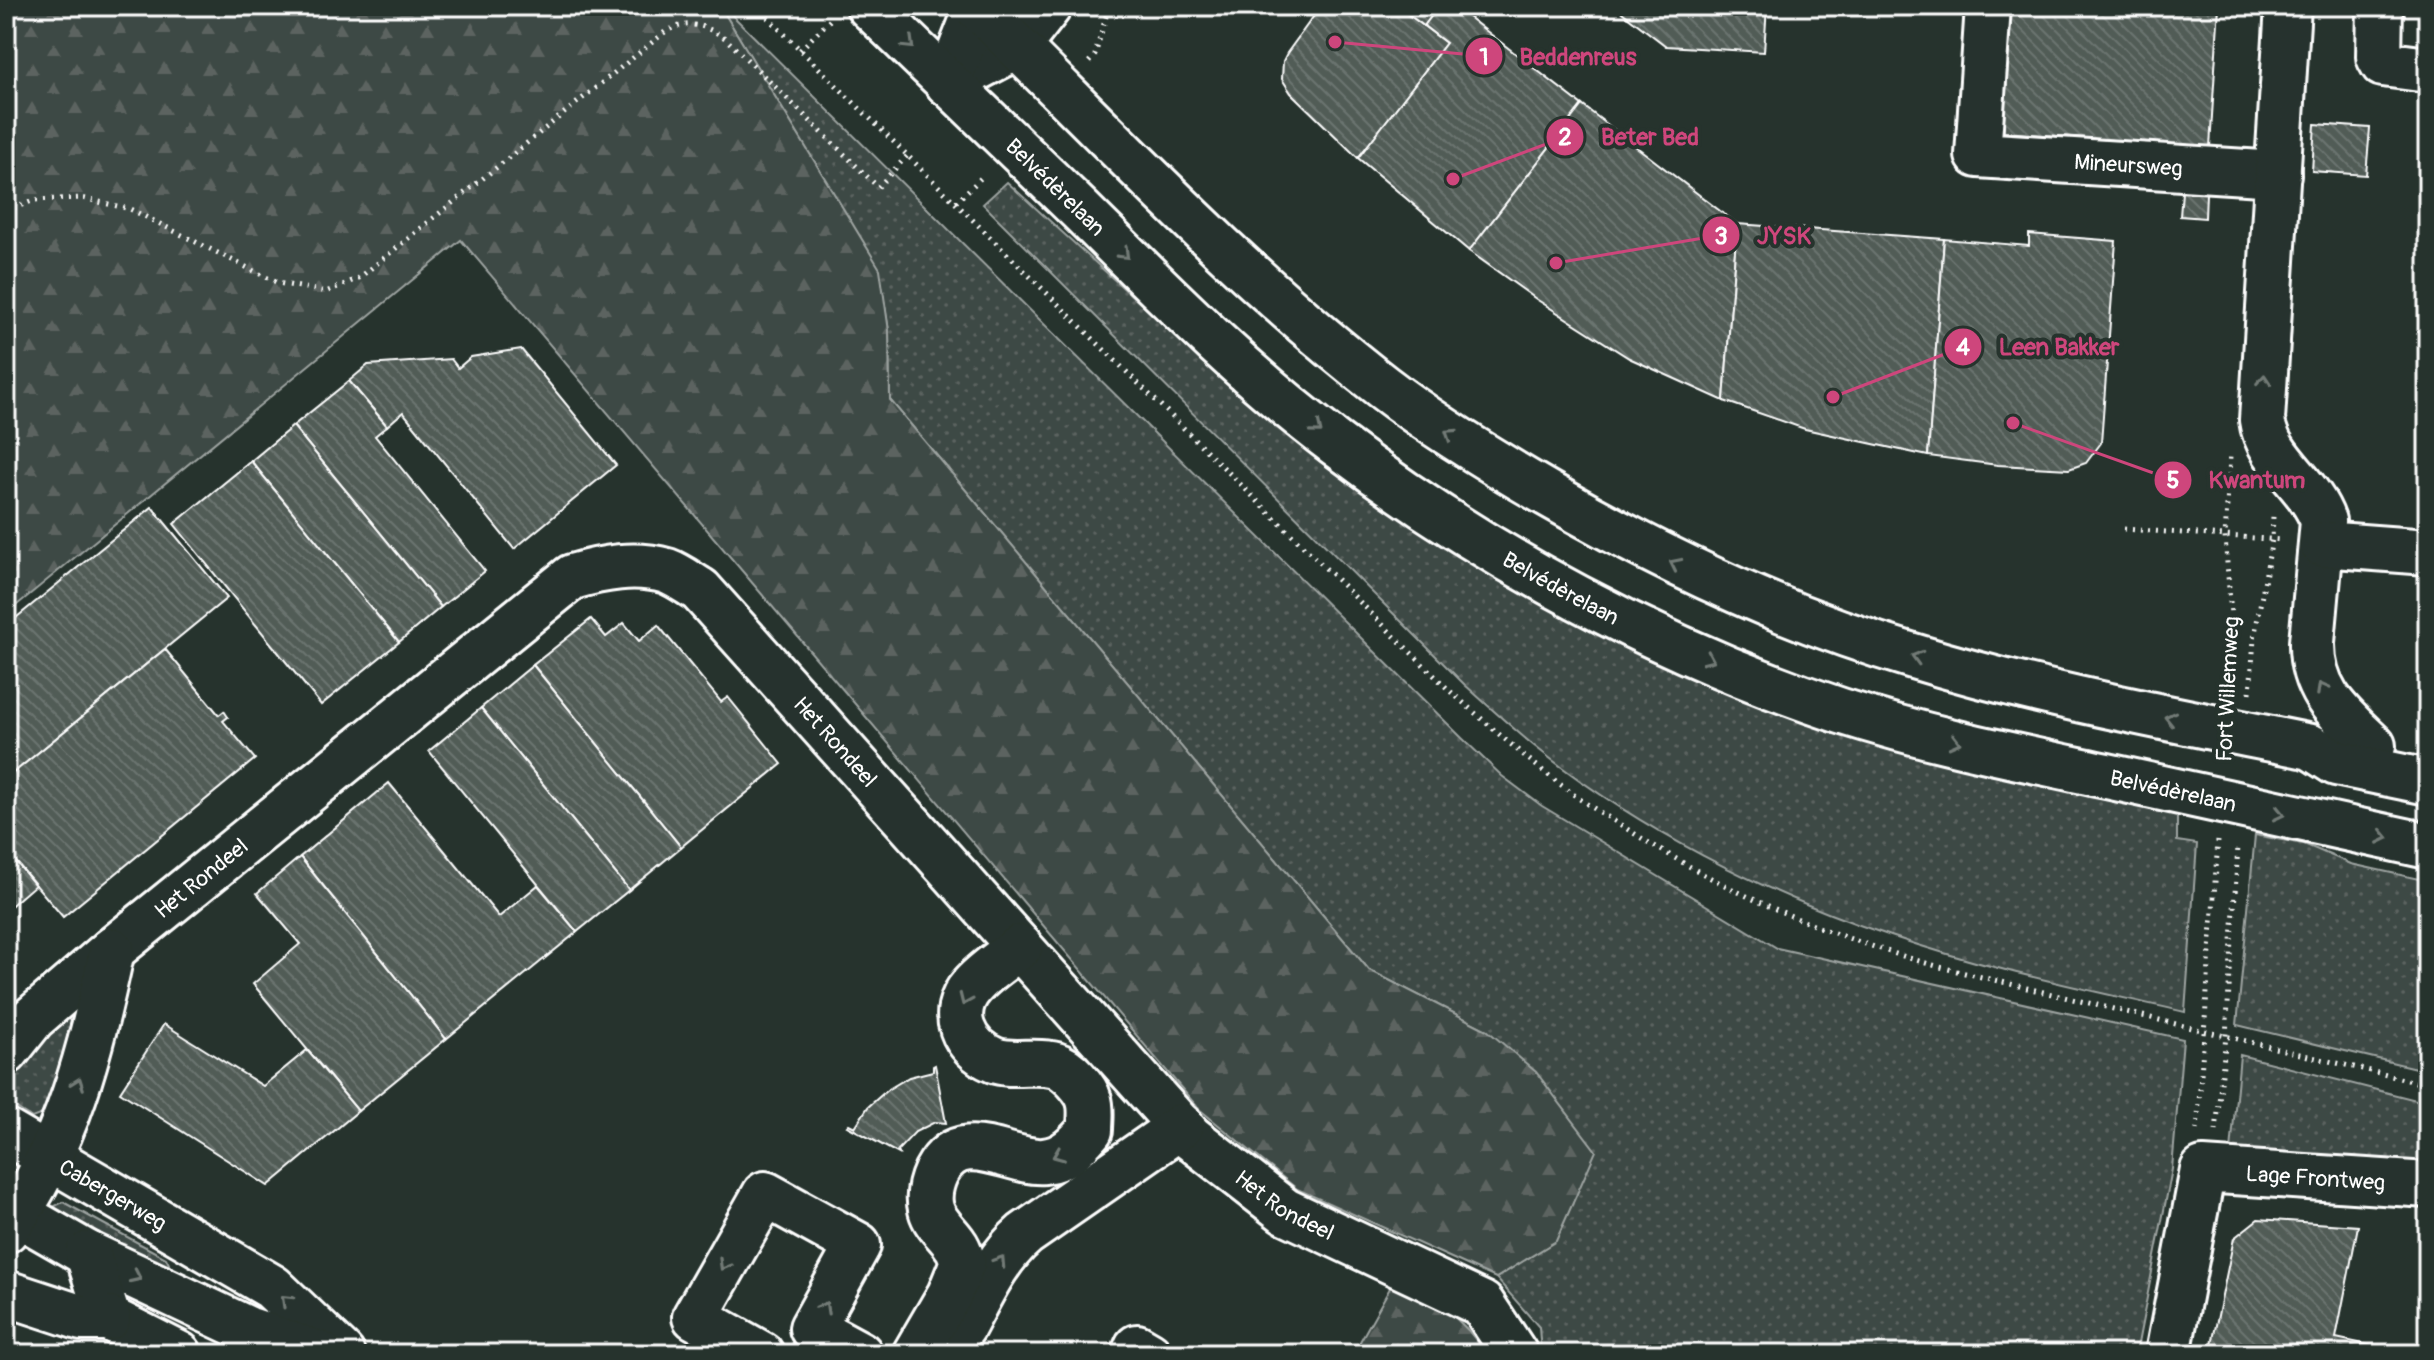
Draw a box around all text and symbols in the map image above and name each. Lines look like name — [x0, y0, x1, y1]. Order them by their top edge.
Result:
callout: Beddenreus — [1464, 32, 1653, 80]
one-way arrow — [900, 35, 914, 50]
text: 1 — [1479, 43, 1489, 72]
text: Beddenreus — [1520, 43, 1637, 72]
callout: Beter Bed — [1545, 113, 1715, 161]
text: 2 — [1558, 123, 1572, 152]
text: Beter Bed — [1601, 123, 1699, 152]
street label: Belvédèrelaan — [999, 133, 1111, 242]
street label: Mineursweg — [2073, 148, 2183, 183]
callout: JYSK — [1701, 211, 1827, 259]
text: 3 — [1714, 222, 1728, 251]
text: JYSK — [1757, 222, 1811, 251]
one-way arrow — [1115, 245, 1130, 260]
callout: Leen Bakker — [1943, 323, 2136, 371]
text: 4 — [1956, 333, 1970, 362]
text: Leen Bakker — [1999, 333, 2120, 362]
one-way arrow — [2255, 373, 2272, 386]
one-way arrow — [1308, 419, 1322, 434]
one-way arrow — [1445, 428, 1459, 443]
callout: Kwantum — [2153, 456, 2321, 504]
text: 5 — [2166, 466, 2180, 495]
text: Kwantum — [2209, 466, 2305, 495]
street label: Belvédèrelaan — [1497, 546, 1624, 632]
one-way arrow — [1669, 558, 1684, 574]
street label: Fort Willemweg — [2210, 616, 2246, 762]
one-way arrow — [1701, 649, 1715, 665]
one-way arrow — [1911, 650, 1925, 666]
one-way arrow — [2316, 682, 2332, 697]
street label: Het Rondeel — [787, 691, 883, 793]
one-way arrow — [2164, 710, 2178, 727]
one-way arrow — [1948, 733, 1961, 750]
street label: Belvédèrelaan — [2107, 764, 2239, 819]
one-way arrow — [2272, 805, 2286, 822]
one-way arrow — [2376, 828, 2389, 845]
street label: Het Rondeel — [149, 832, 254, 925]
one-way arrow — [958, 992, 974, 1006]
one-way arrow — [68, 1077, 85, 1091]
one-way arrow — [1052, 1145, 1066, 1162]
street label: Cabergerweg — [54, 1153, 171, 1238]
street label: Lage Frontweg — [2245, 1160, 2386, 1197]
street label: Het Rondeel — [1229, 1164, 1338, 1247]
one-way arrow — [718, 1256, 734, 1271]
one-way arrow — [990, 1256, 1005, 1270]
one-way arrow — [128, 1267, 142, 1283]
one-way arrow — [281, 1294, 295, 1309]
one-way arrow — [814, 1301, 830, 1316]

